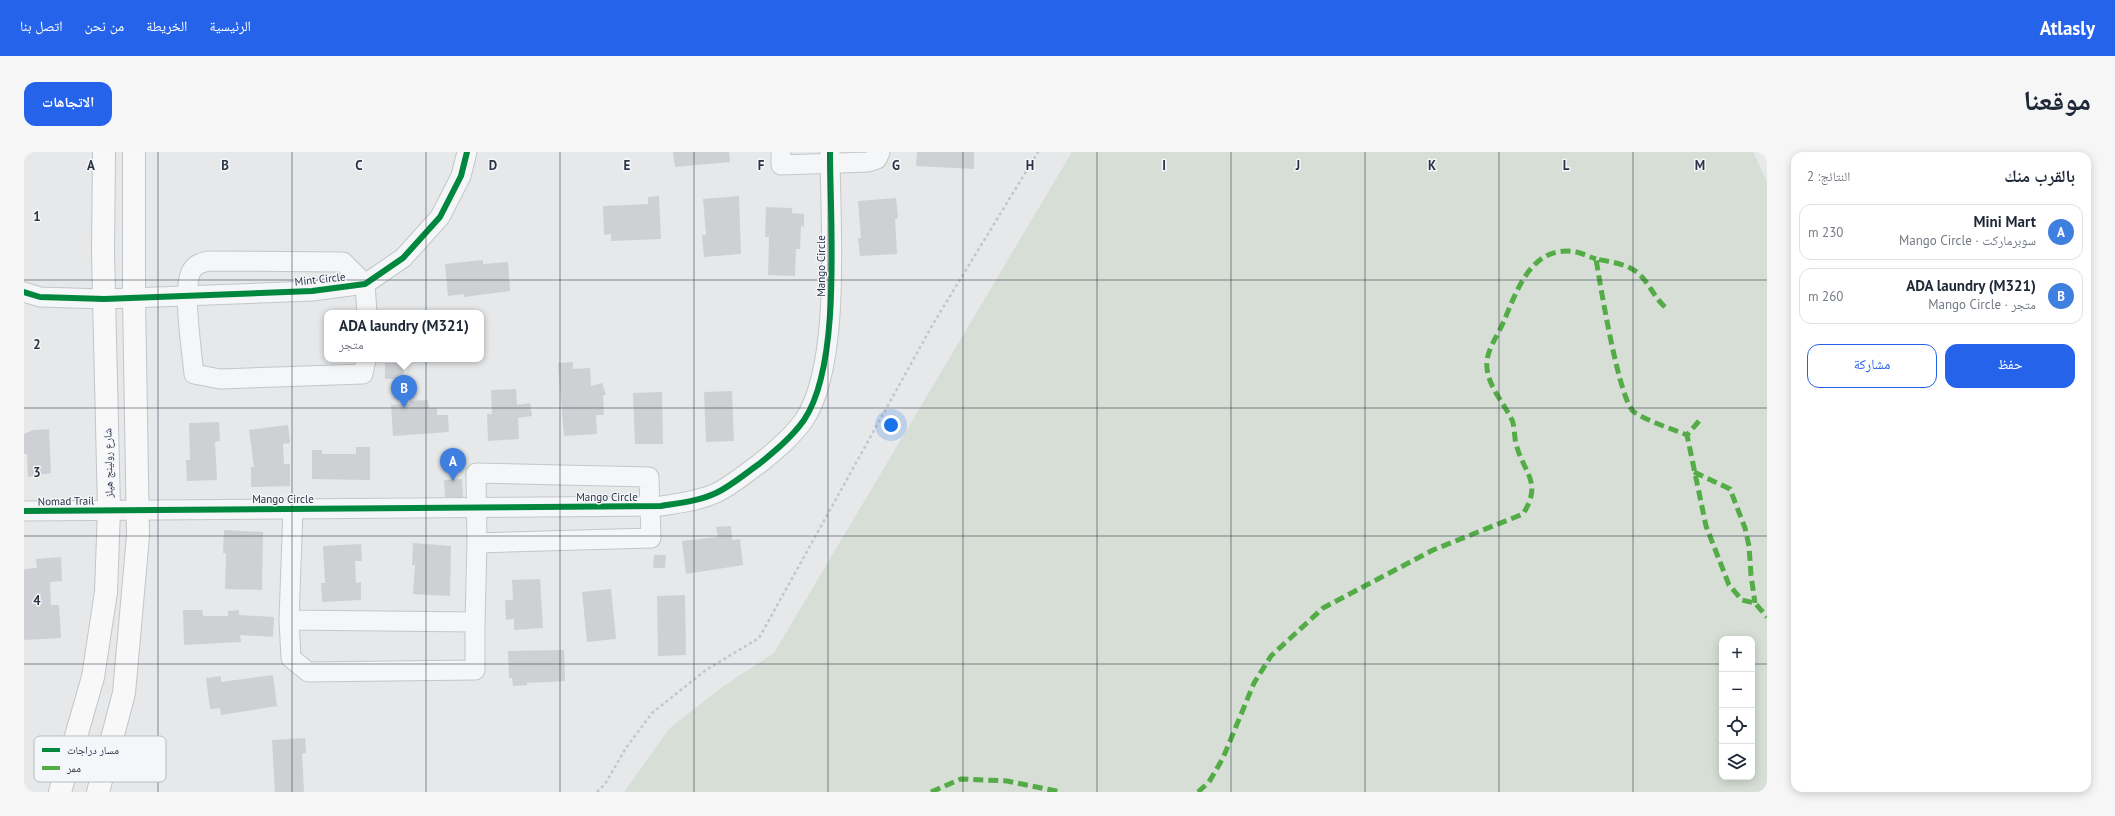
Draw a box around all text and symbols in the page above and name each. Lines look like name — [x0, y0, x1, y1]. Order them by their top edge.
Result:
text: Atlasly — [2040, 16, 2095, 40]
text: اتصل بنا — [20, 17, 63, 35]
text: من نحن — [85, 17, 124, 35]
text: الخريطة — [146, 17, 187, 35]
text: الرئيسية — [209, 17, 251, 35]
text: موقعنا — [2023, 81, 2091, 118]
button: الاتجاهات — [24, 82, 112, 126]
text: A — [87, 157, 95, 174]
text: B — [221, 157, 229, 174]
text: C — [355, 157, 363, 174]
text: D — [489, 157, 497, 174]
text: E — [624, 157, 631, 174]
text: F — [758, 157, 765, 174]
text: G — [892, 157, 900, 174]
text: H — [1026, 157, 1034, 174]
text: I — [1162, 157, 1166, 174]
text: J — [1295, 157, 1300, 174]
text: K — [1428, 157, 1436, 174]
text: L — [1563, 157, 1570, 174]
text: M — [1695, 157, 1705, 174]
text: بالقرب منك — [2004, 165, 2075, 187]
text: النتائج: 2 — [1807, 168, 1850, 185]
text: 1 — [33, 208, 41, 225]
text: Mini Mart — [1974, 212, 2036, 231]
text: 230 m — [1808, 224, 1843, 241]
text: A — [2057, 224, 2065, 241]
text: سوبرماركت · Mango Circle — [1899, 232, 2036, 249]
street label: Mango Circle — [814, 235, 828, 297]
street label: Mint Circle — [294, 269, 347, 289]
text: ADA laundry (M321) — [1906, 276, 2036, 295]
text: 260 m — [1808, 288, 1843, 305]
text: B — [2057, 288, 2065, 305]
text: متجر · Mango Circle — [1928, 296, 2036, 313]
popup — [324, 310, 484, 362]
text: ADA laundry (M321) — [339, 316, 469, 335]
text: 2 — [33, 336, 41, 353]
text: متجر — [339, 336, 364, 353]
button: مشاركة — [1807, 344, 1937, 388]
button: حفظ — [1945, 344, 2075, 388]
pin: B — [391, 375, 417, 408]
your location — [881, 415, 901, 435]
street label: شارع رولينج هيلز — [100, 428, 116, 499]
pin: A — [440, 448, 466, 481]
text: 3 — [33, 464, 41, 481]
street label: Mango Circle — [576, 490, 638, 504]
street label: Mango Circle — [252, 492, 314, 506]
street label: Nomad Trail — [38, 493, 95, 508]
text: 4 — [33, 592, 41, 609]
map controls — [1719, 636, 1755, 780]
button: + — [1719, 636, 1755, 672]
button: − — [1719, 672, 1755, 708]
button: locate — [1719, 708, 1755, 744]
legend — [34, 736, 166, 782]
text: مسار دراجات — [67, 743, 119, 757]
button: layers — [1719, 744, 1755, 780]
text: ممر — [66, 761, 81, 775]

